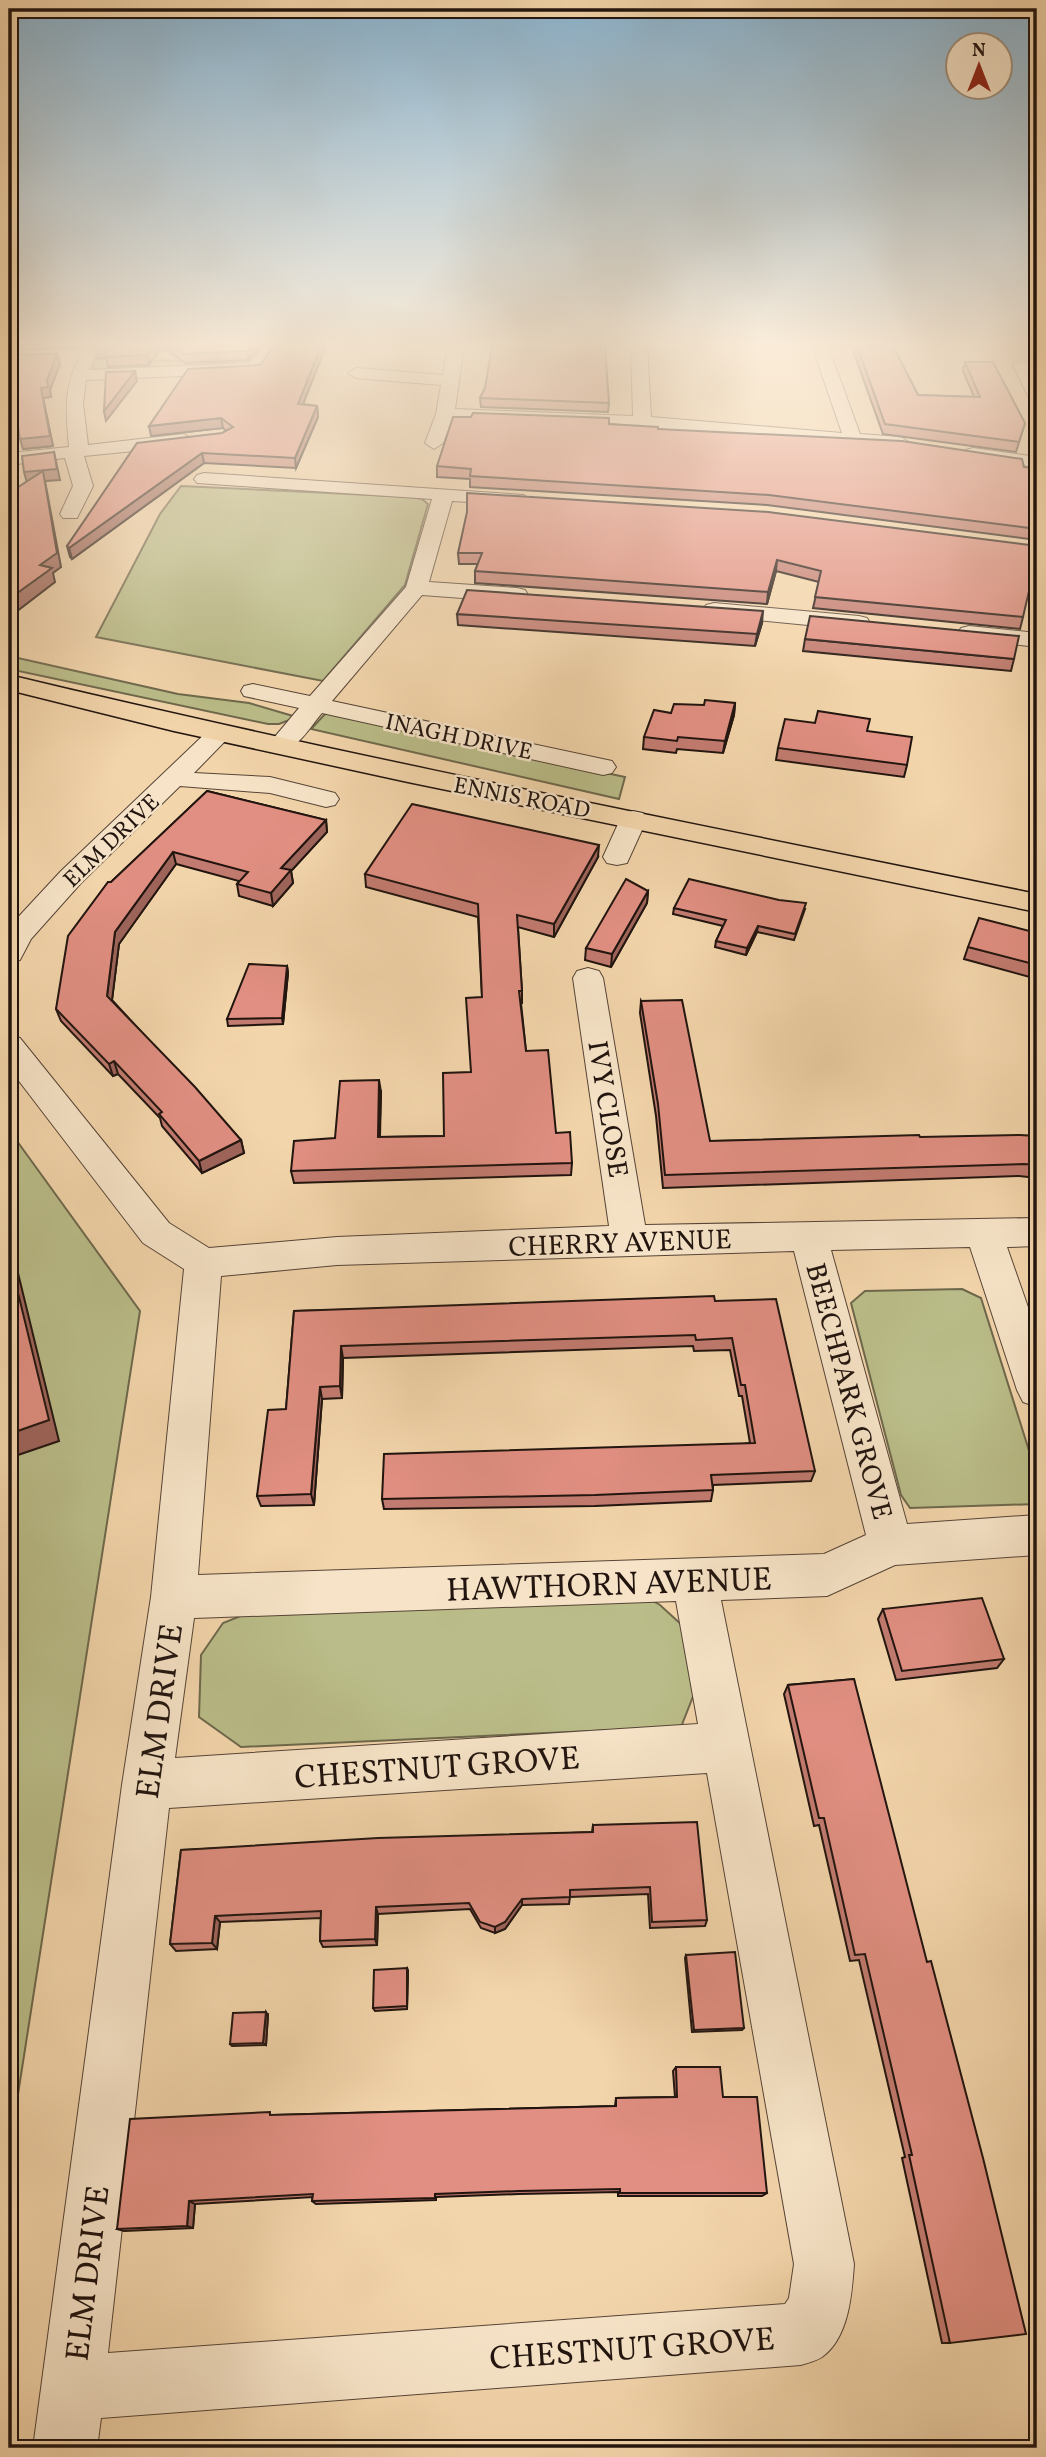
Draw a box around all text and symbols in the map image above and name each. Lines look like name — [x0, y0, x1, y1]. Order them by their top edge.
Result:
north arrow — [944, 32, 1014, 102]
text: N — [972, 38, 986, 64]
street label: INAGH DRIVE — [382, 707, 535, 769]
street label: ENNIS ROAD — [451, 770, 593, 828]
street label: ELM DRIVE — [57, 787, 168, 896]
street label: IVY CLOSE — [576, 1038, 637, 1181]
street label: CHERRY AVENUE — [508, 1221, 732, 1268]
street label: BEECHPARK GROVE — [795, 1259, 901, 1524]
street label: HAWTHORN AVENUE — [445, 1558, 773, 1616]
street label: ELM DRIVE — [127, 1621, 197, 1802]
street label: CHESTNUT GROVE — [293, 1737, 582, 1803]
street label: ELM DRIVE — [56, 2183, 124, 2364]
street label: CHESTNUT GROVE — [488, 2318, 777, 2384]

